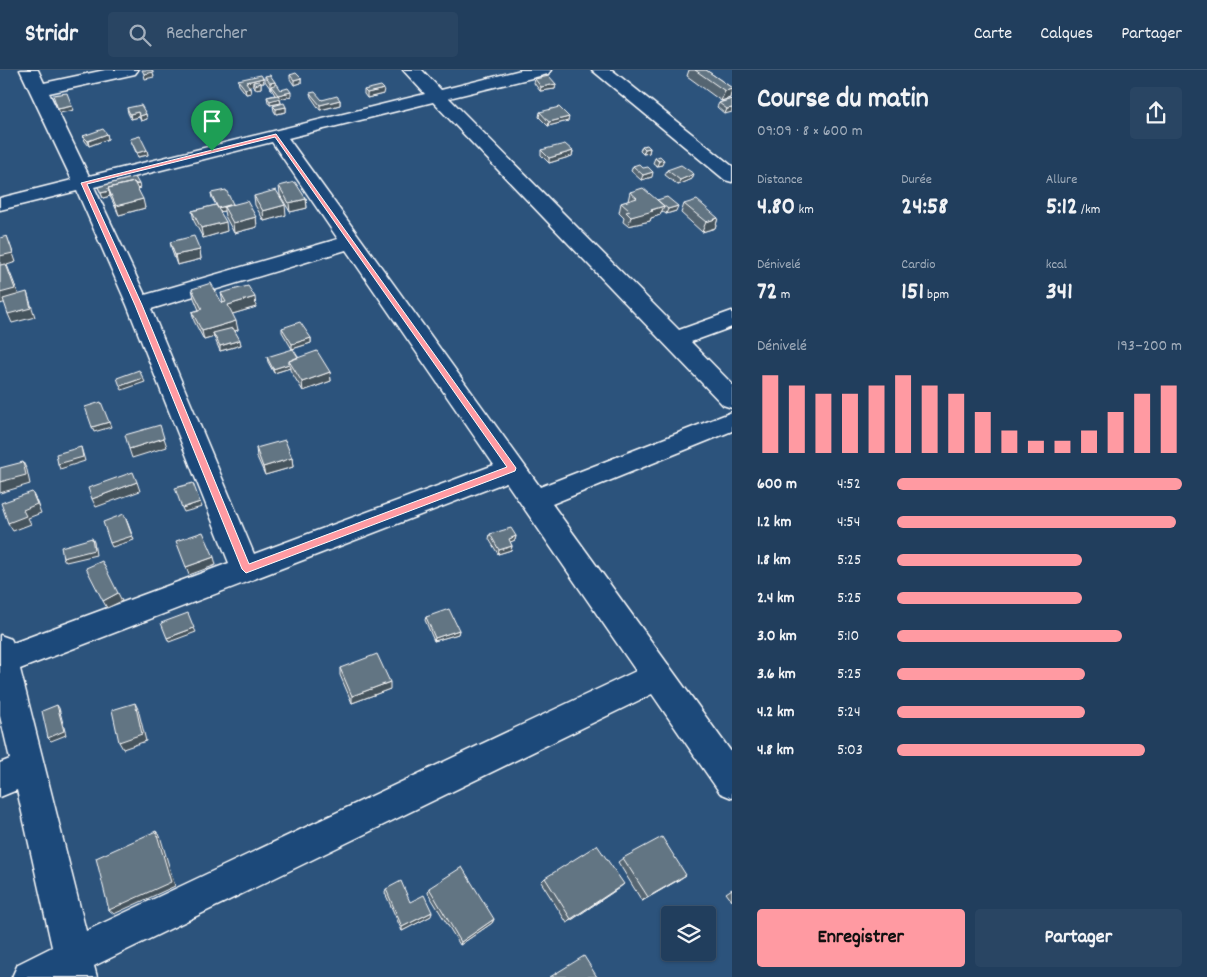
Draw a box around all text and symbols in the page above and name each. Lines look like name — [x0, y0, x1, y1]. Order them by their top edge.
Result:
search box — [108, 12, 458, 57]
text: Stridr — [25, 18, 78, 52]
icon: search — [126, 21, 154, 49]
text: Rechercher — [166, 21, 247, 48]
text: Carte — [974, 22, 1012, 47]
text: Calques — [1040, 22, 1093, 47]
text: Partager — [1121, 22, 1182, 47]
text: Course du matin — [757, 81, 929, 121]
button: share — [1130, 87, 1182, 139]
pin — [191, 100, 233, 151]
icon: arrive — [198, 107, 226, 135]
text: 09:09 · 8 × 600 m — [757, 120, 863, 143]
text: Distance — [757, 170, 803, 190]
text: Durée — [901, 170, 932, 190]
text: Allure — [1046, 170, 1077, 190]
text: 4.80 — [757, 190, 795, 226]
text: 24:58 — [901, 190, 948, 226]
text: 5:12 — [1046, 190, 1078, 226]
text: km — [795, 200, 814, 220]
text: /km — [1078, 200, 1100, 220]
text: Dénivelé — [757, 255, 801, 275]
text: Cardio — [901, 255, 935, 275]
text: kcal — [1046, 255, 1067, 275]
text: 72 — [757, 275, 778, 311]
text: 151 — [901, 275, 924, 311]
text: 341 — [1046, 275, 1073, 311]
text: m — [778, 285, 790, 305]
text: bpm — [924, 285, 949, 305]
text: Dénivelé — [757, 335, 807, 358]
text: 193–200 m — [1117, 335, 1182, 358]
text: 600 m — [757, 473, 797, 496]
text: 4:52 — [837, 473, 861, 496]
text: 1.2 km — [757, 511, 791, 534]
text: 4:54 — [837, 511, 860, 534]
text: 1.8 km — [757, 549, 791, 572]
text: 5:25 — [837, 549, 861, 572]
text: 2.4 km — [757, 587, 795, 610]
text: 5:25 — [837, 587, 861, 610]
text: 3.0 km — [757, 625, 797, 648]
text: 5:10 — [837, 625, 859, 648]
text: 3.6 km — [757, 663, 796, 686]
text: 5:25 — [837, 663, 861, 686]
text: 4.2 km — [757, 701, 795, 724]
text: 5:24 — [837, 701, 861, 724]
text: 4.8 km — [757, 739, 794, 762]
text: 5:03 — [837, 739, 863, 762]
map controls — [661, 906, 716, 961]
button: layers — [661, 906, 716, 961]
button: Enregistrer — [757, 909, 965, 967]
button: Partager — [975, 909, 1182, 967]

